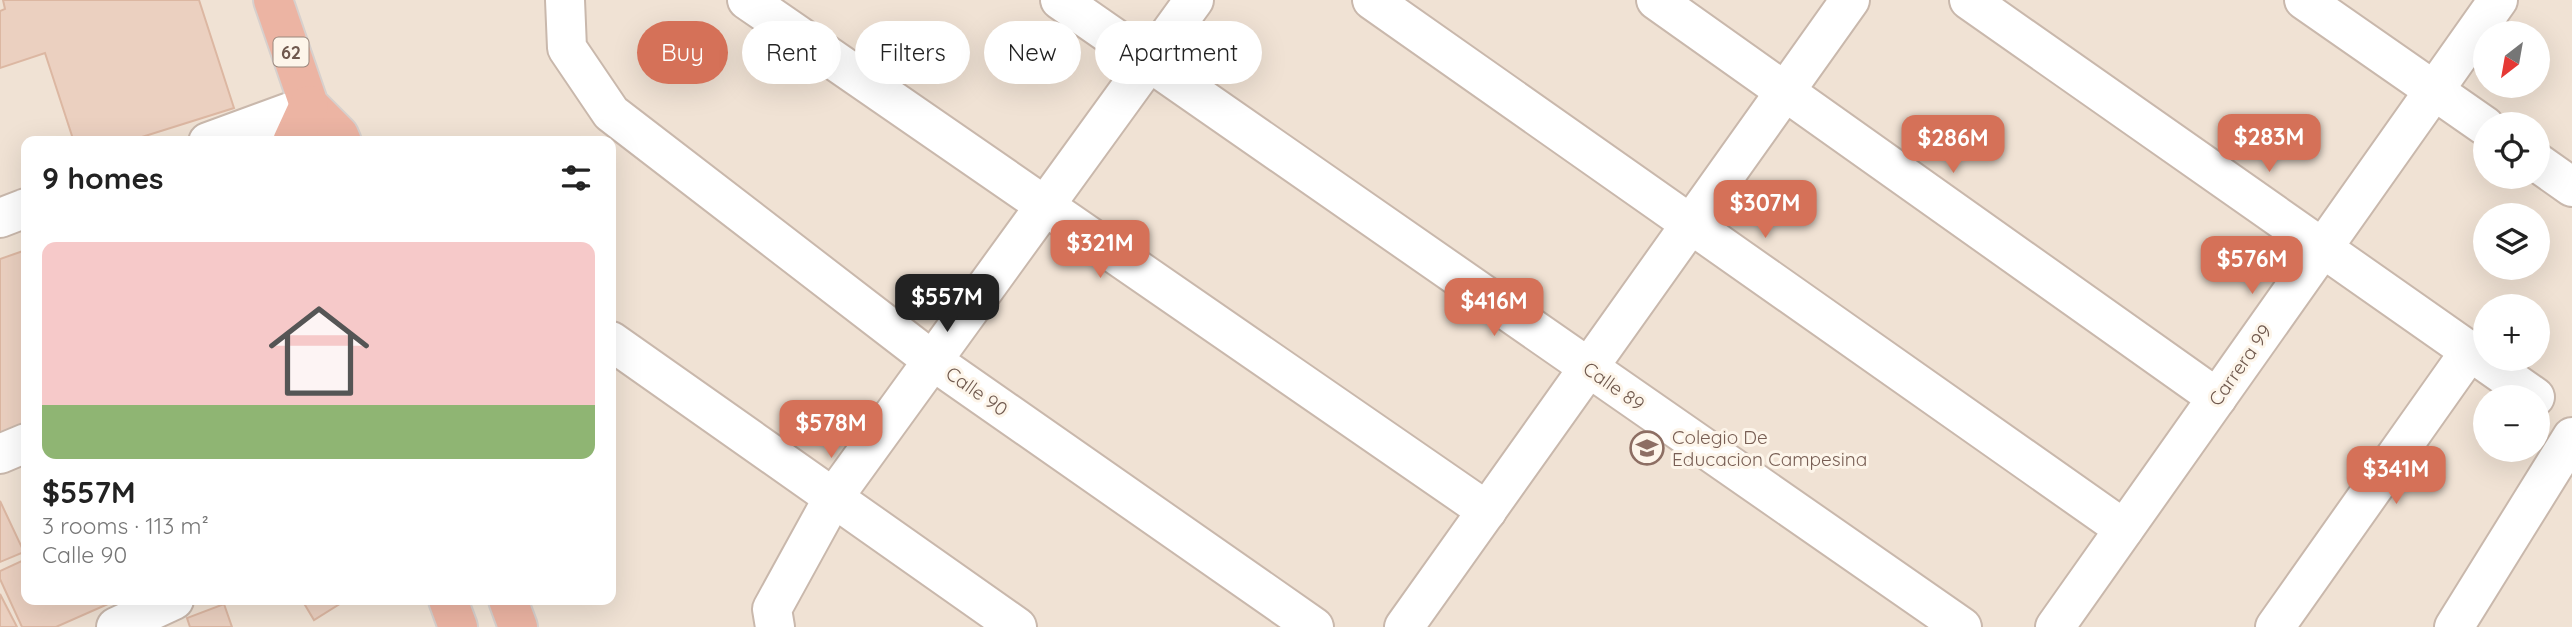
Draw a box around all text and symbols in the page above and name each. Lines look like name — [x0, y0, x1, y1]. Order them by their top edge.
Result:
chip: Buy — [637, 21, 728, 84]
chip: Rent — [742, 21, 841, 84]
chip: Filters — [855, 21, 970, 84]
chip: New — [984, 21, 1081, 84]
chip: Apartment — [1095, 21, 1262, 84]
north arrow — [2473, 21, 2550, 98]
map controls — [2473, 21, 2550, 462]
road number: 62 — [274, 38, 308, 66]
button: locate — [2473, 112, 2550, 189]
pin: $283M — [2220, 114, 2318, 174]
pin: $286M — [1904, 116, 2002, 175]
text: $283M — [2234, 122, 2304, 151]
text: $286M — [1918, 123, 1988, 152]
text: 9 homes — [42, 159, 164, 197]
icon: filters — [557, 159, 595, 197]
pin: $307M — [1716, 180, 1814, 240]
text: $307M — [1730, 188, 1800, 217]
button: layers — [2473, 203, 2550, 280]
pin: $321M — [1051, 220, 1149, 280]
text: $321M — [1067, 228, 1133, 257]
pin: $576M — [2203, 236, 2301, 296]
text: $576M — [2217, 244, 2287, 273]
pin: $557M — [898, 274, 996, 334]
pin: $416M — [1445, 278, 1543, 338]
text: $557M — [911, 282, 983, 311]
text: $416M — [1460, 286, 1528, 315]
icon: home — [256, 288, 382, 414]
button: + — [2473, 294, 2550, 371]
street label: Carrera 99 — [2203, 320, 2277, 410]
street label: Calle 89 — [1579, 356, 1649, 416]
street label: Calle 90 — [941, 361, 1013, 421]
button: − — [2473, 385, 2550, 462]
pin: $578M — [782, 400, 880, 460]
text: $578M — [795, 408, 867, 437]
place label: Colegio De Educacion Campesina — [1672, 425, 1867, 471]
school or university icon: Colegio De Educacion Campesina — [1628, 429, 1666, 467]
pin: $341M — [2347, 447, 2445, 506]
text: $341M — [2363, 454, 2429, 483]
text: $557M — [42, 473, 136, 511]
text: 3 rooms · 113 m² — [42, 511, 209, 540]
text: Calle 90 — [42, 540, 127, 569]

